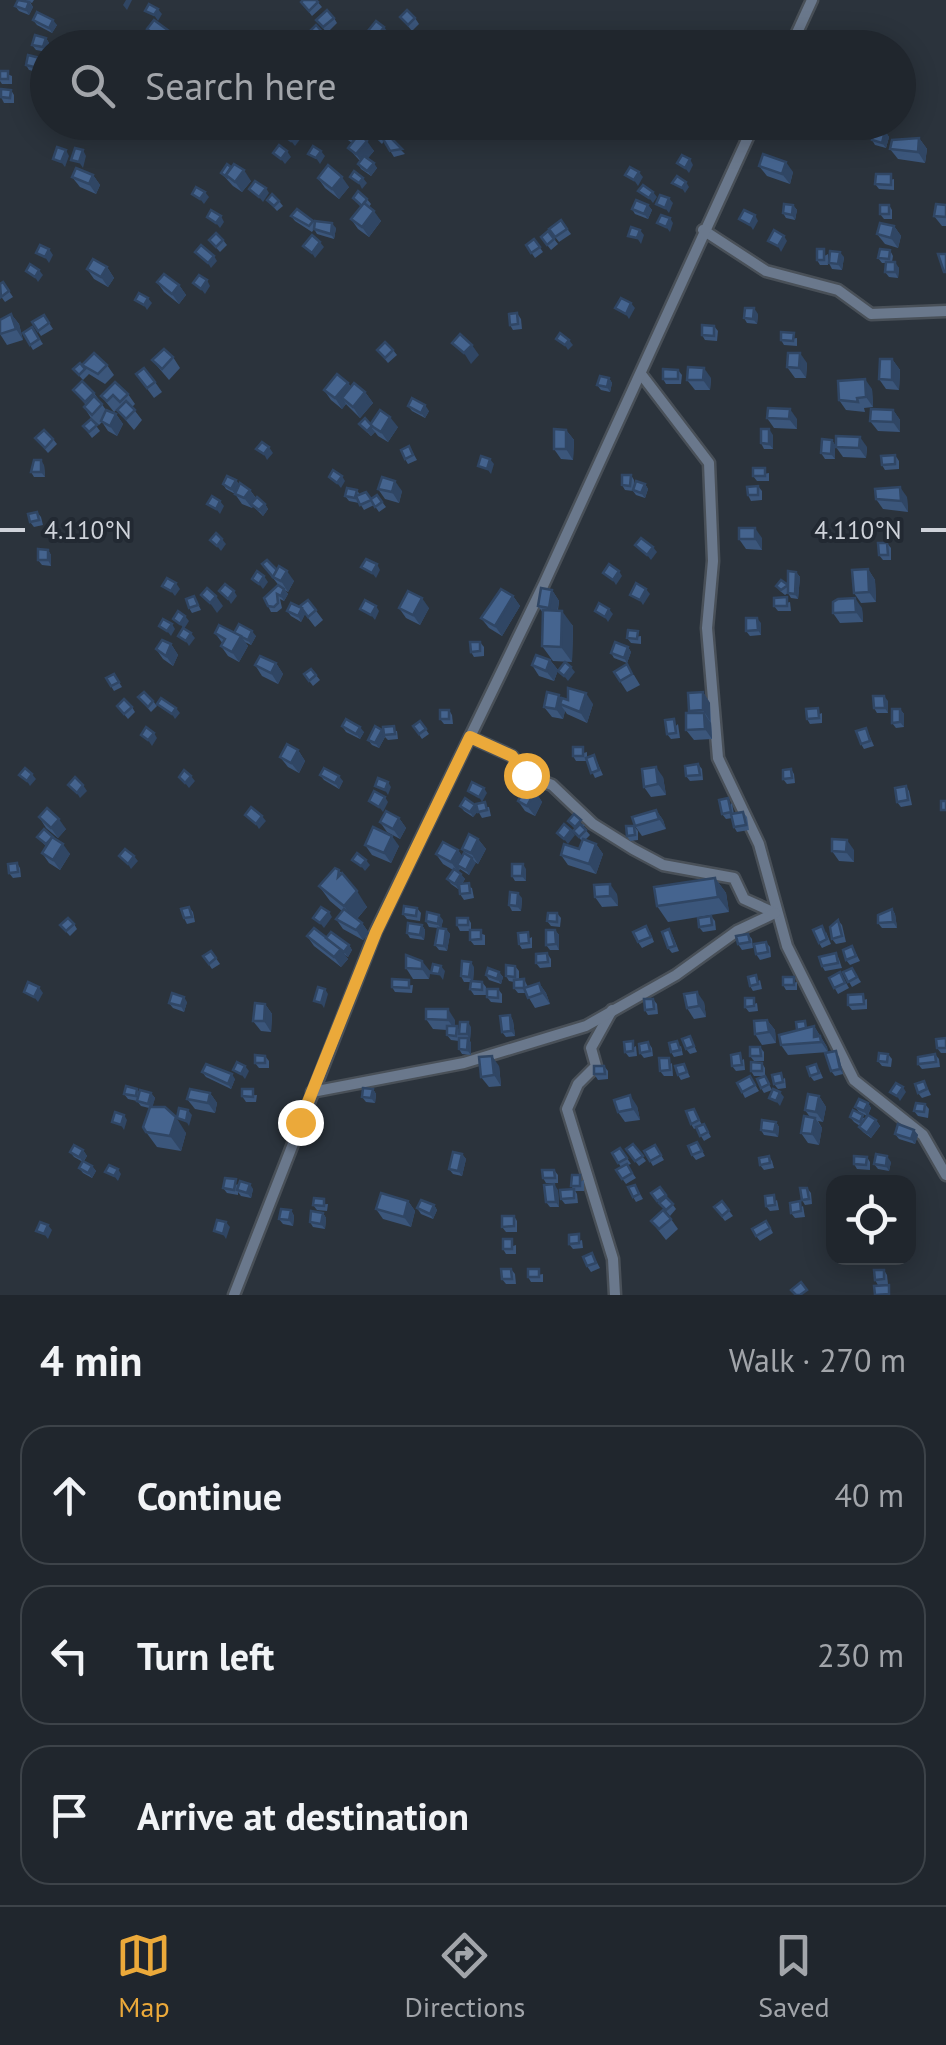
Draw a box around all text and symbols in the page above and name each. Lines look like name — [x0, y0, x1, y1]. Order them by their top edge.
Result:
search box — [30, 30, 916, 140]
icon: search — [65, 58, 120, 113]
text: Search here — [145, 61, 337, 110]
text: 4.110°N — [44, 514, 132, 546]
text: 4.110°N — [814, 514, 902, 546]
route start — [504, 753, 550, 799]
route end — [278, 1100, 324, 1146]
map controls — [826, 1175, 916, 1265]
button: locate — [826, 1175, 916, 1265]
text: 4 min — [40, 1333, 142, 1388]
text: Walk · 270 m — [729, 1339, 906, 1381]
icon: ahead — [42, 1468, 97, 1523]
text: Continue — [137, 1471, 282, 1520]
text: 40 m — [835, 1474, 904, 1516]
icon: left — [42, 1628, 97, 1683]
text: Turn left — [137, 1631, 274, 1680]
text: 230 m — [817, 1634, 904, 1676]
icon: arrive — [42, 1788, 97, 1843]
text: Arrive at destination — [137, 1791, 469, 1840]
tab: Map — [116, 1928, 171, 2025]
tab: Directions — [404, 1928, 525, 2025]
tab: Saved — [758, 1928, 830, 2025]

